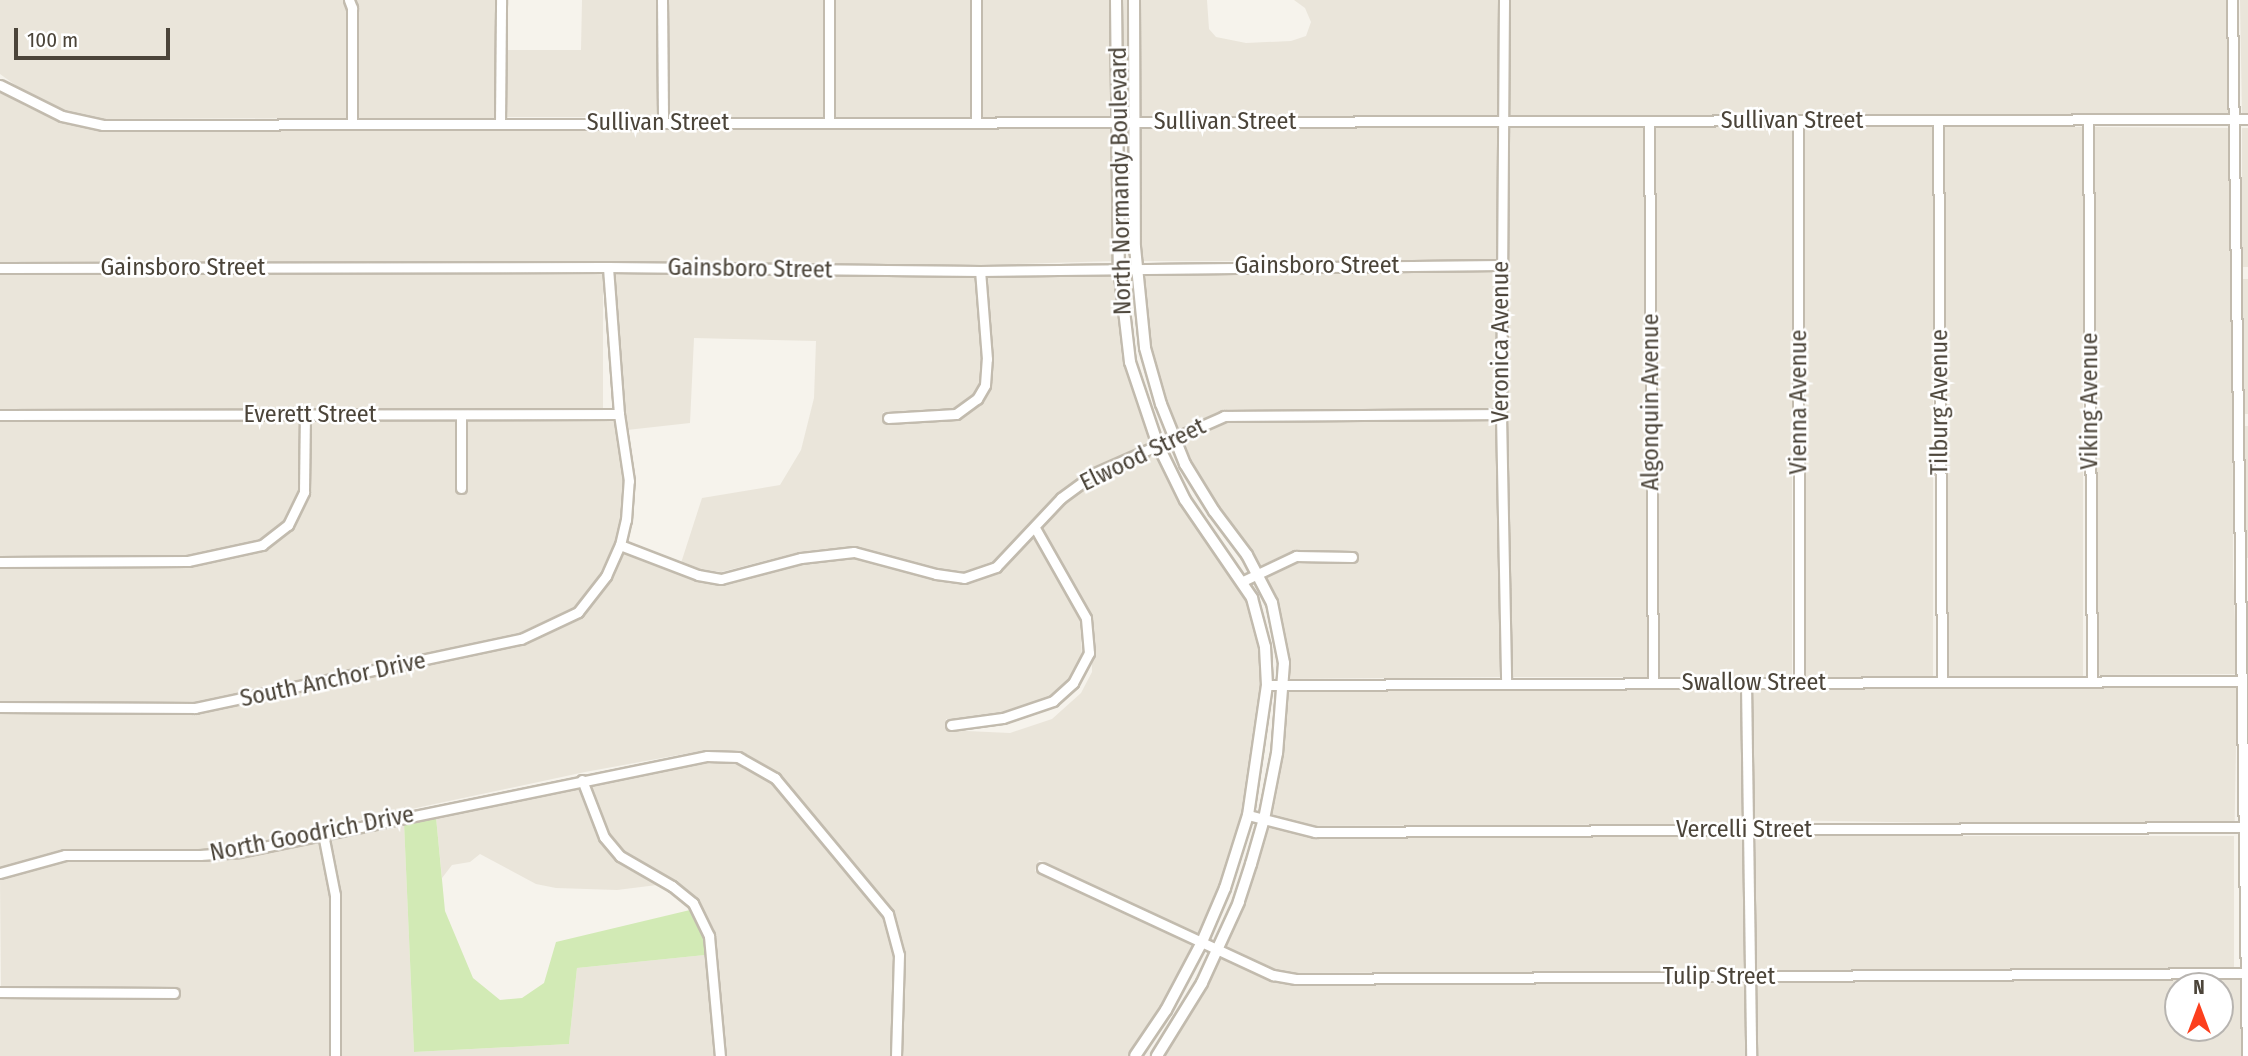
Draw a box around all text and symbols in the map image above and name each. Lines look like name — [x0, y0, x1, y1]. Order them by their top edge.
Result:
scale bar — [18, 14, 173, 58]
text: 100 m — [27, 27, 78, 53]
street label: North Normandy Boulevard — [1104, 47, 1138, 315]
street label: Sullivan Street — [1721, 107, 1863, 135]
street label: Sullivan Street — [1154, 108, 1296, 136]
street label: Sullivan Street — [587, 109, 729, 137]
street label: Gainsboro Street — [1235, 252, 1399, 280]
street label: Gainsboro Street — [667, 253, 833, 285]
street label: Gainsboro Street — [101, 254, 265, 282]
street label: Veronica Avenue — [1487, 261, 1515, 423]
street label: Algonquin Avenue — [1637, 314, 1665, 490]
street label: Tilburg Avenue — [1926, 329, 1954, 475]
street label: Vienna Avenue — [1785, 330, 1813, 474]
street label: Viking Avenue — [2076, 332, 2104, 470]
street label: Everett Street — [243, 401, 377, 429]
street label: Elwood Street — [1076, 412, 1210, 498]
street label: South Anchor Drive — [238, 646, 428, 714]
street label: Swallow Street — [1682, 669, 1826, 697]
street label: North Goodrich Drive — [207, 800, 417, 868]
street label: Vercelli Street — [1676, 816, 1812, 844]
street label: Tulip Street — [1663, 963, 1775, 991]
north arrow — [2164, 972, 2234, 1042]
text: N — [2193, 976, 2205, 999]

